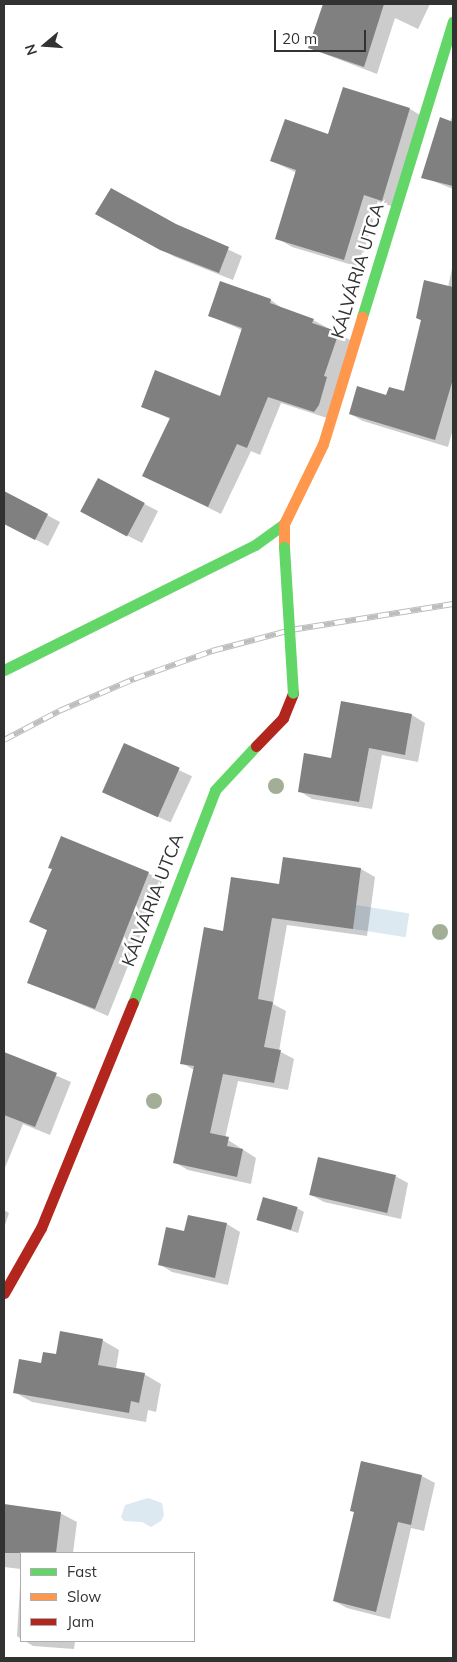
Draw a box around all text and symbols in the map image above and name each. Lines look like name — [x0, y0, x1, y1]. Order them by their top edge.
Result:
north arrow — [20, 20, 70, 70]
scale bar — [277, 20, 370, 52]
text: 20 m — [282, 29, 317, 48]
text: N — [21, 42, 41, 57]
street label: KÁLVÁRIA UTCA — [327, 201, 389, 341]
street label: KÁLVÁRIA UTCA — [118, 831, 188, 969]
legend — [20, 1552, 195, 1642]
text: Fast — [67, 1562, 97, 1581]
text: Slow — [67, 1587, 101, 1606]
text: Jam — [67, 1612, 94, 1631]

